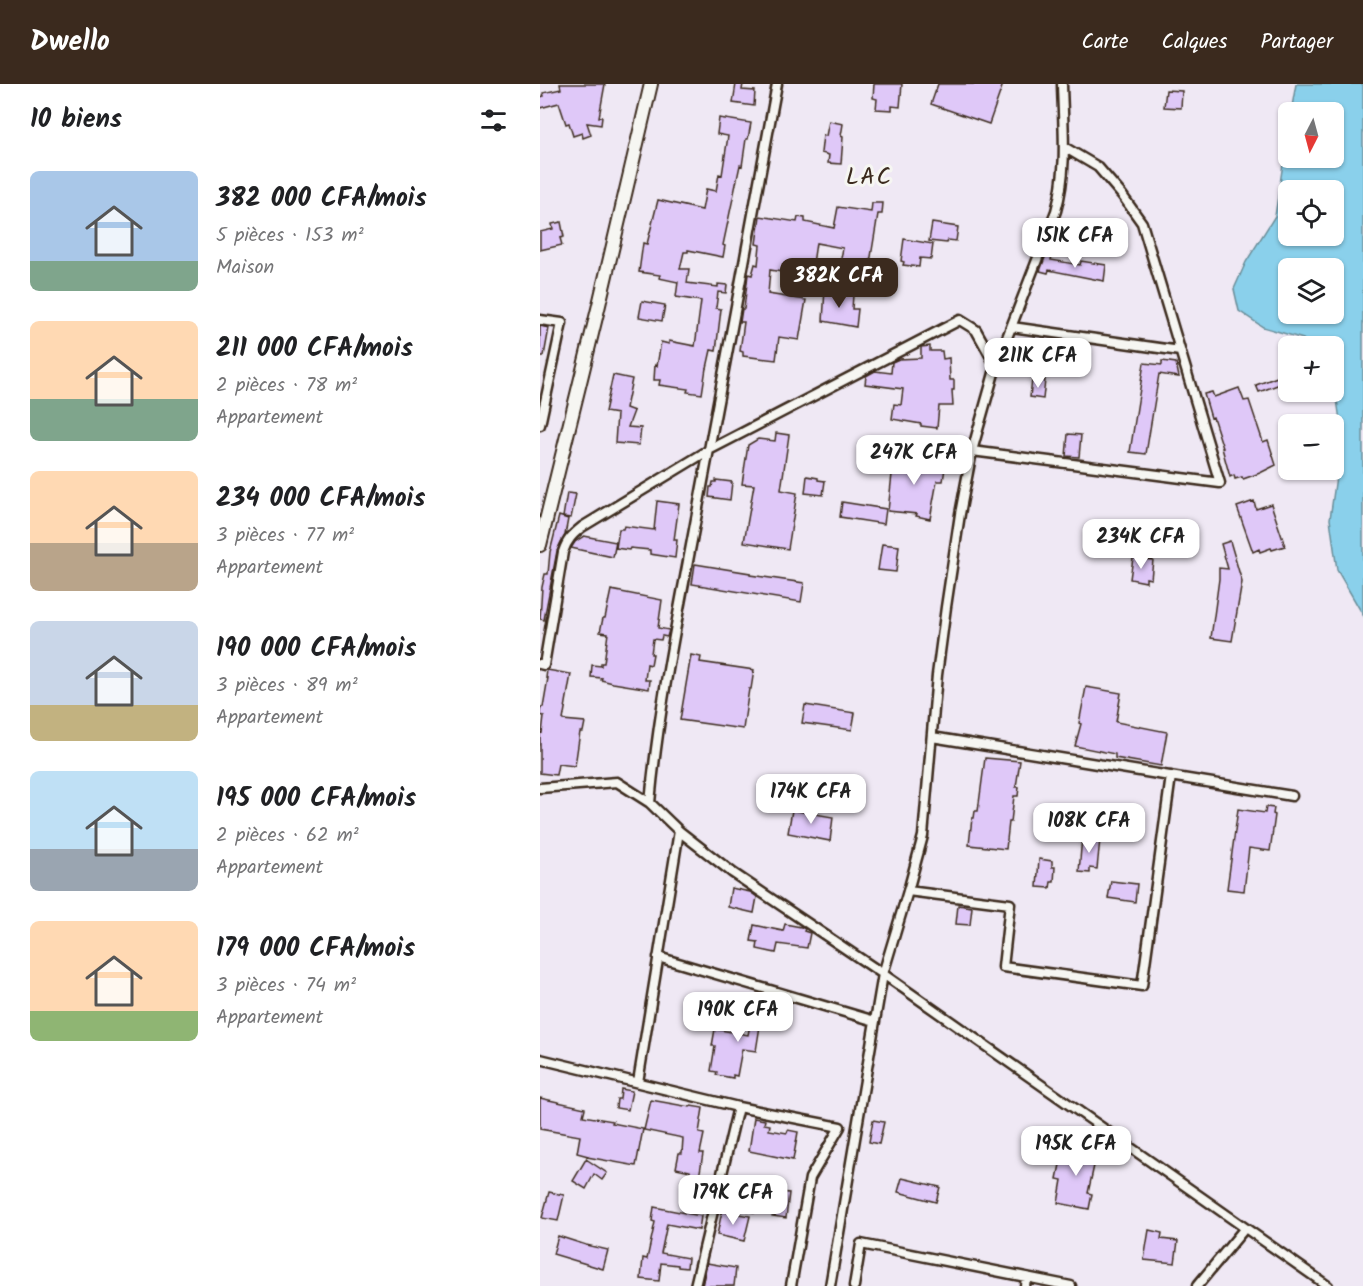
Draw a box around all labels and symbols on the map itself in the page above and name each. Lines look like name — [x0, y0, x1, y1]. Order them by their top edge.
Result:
north arrow — [1278, 102, 1344, 168]
district label: LAC — [846, 158, 892, 197]
pin: 151K CFA — [1013, 218, 1137, 269]
pin: 382K CFA — [777, 258, 901, 309]
pin: 211K CFA — [976, 338, 1100, 389]
pin: 247K CFA — [852, 435, 976, 486]
pin: 234K CFA — [1079, 519, 1203, 570]
pin: 174K CFA — [749, 774, 873, 825]
pin: 108K CFA — [1027, 803, 1151, 854]
pin: 190K CFA — [676, 992, 800, 1043]
pin: 195K CFA — [1014, 1126, 1138, 1177]
pin: 179K CFA — [671, 1175, 795, 1226]

